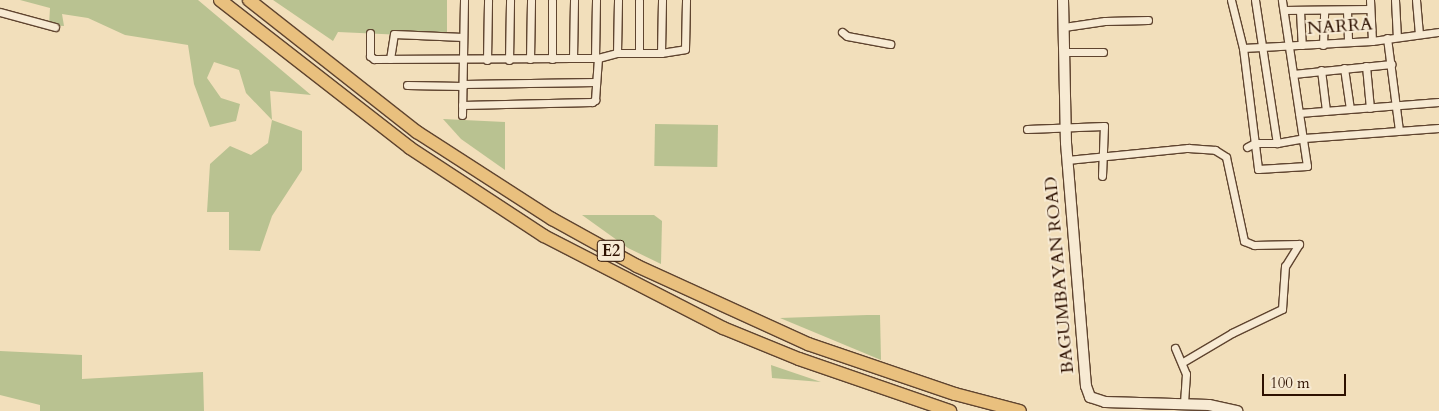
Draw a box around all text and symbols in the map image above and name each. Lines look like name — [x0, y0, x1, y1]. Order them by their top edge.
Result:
street label: NARRA — [1306, 14, 1374, 40]
street label: BAGUMBAYAN ROAD — [1041, 176, 1079, 374]
road number: E2 — [596, 238, 626, 264]
scale bar — [1264, 364, 1348, 396]
text: 100 m — [1270, 373, 1310, 393]

